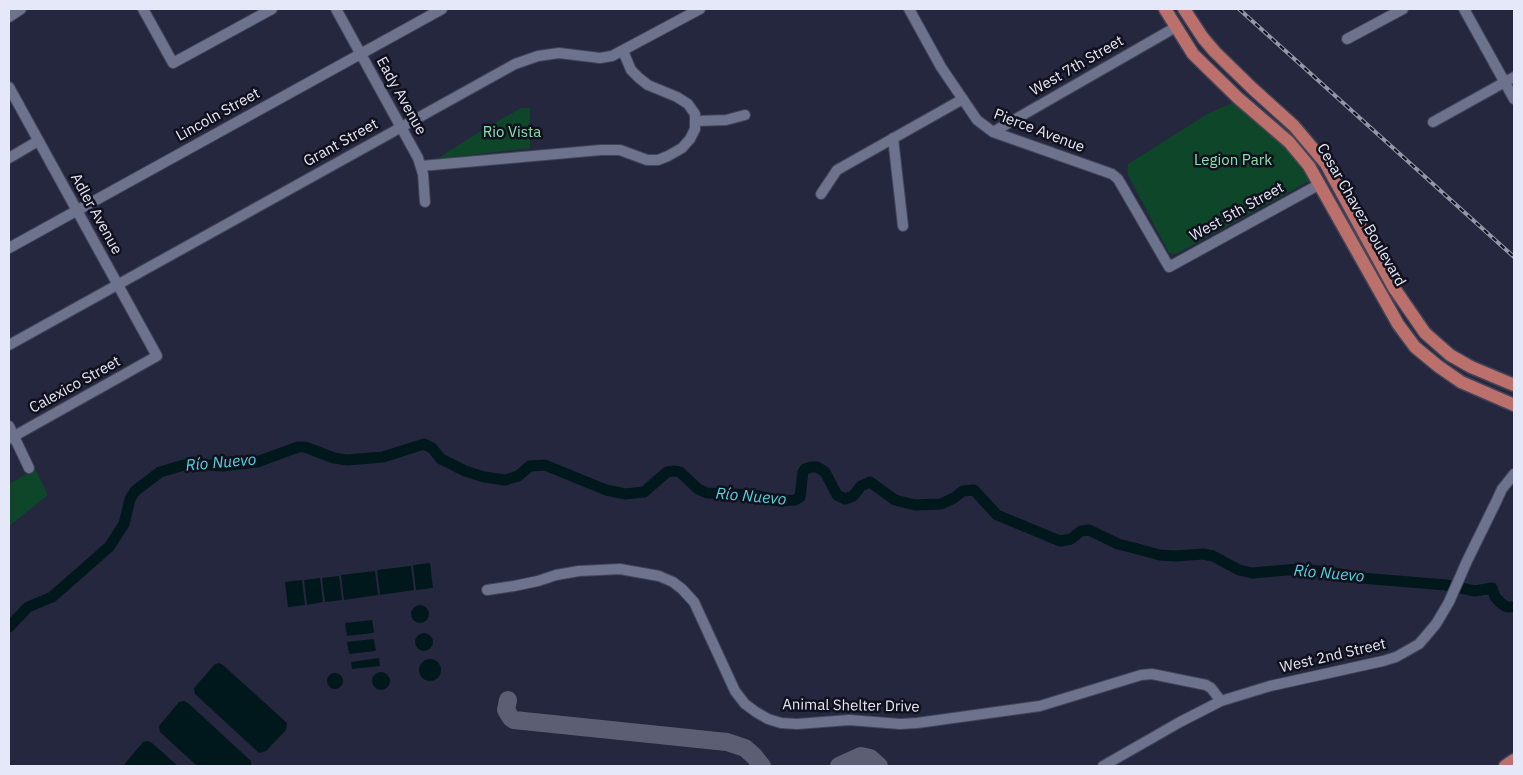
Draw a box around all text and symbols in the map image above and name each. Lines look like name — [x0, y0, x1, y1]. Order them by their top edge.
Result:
street label: West 7th Street — [1027, 32, 1127, 100]
street label: Eady Avenue — [372, 54, 430, 138]
street label: Lincoln Street — [173, 85, 263, 145]
street label: Pierce Avenue — [991, 105, 1087, 157]
street label: Grant Street — [301, 115, 381, 171]
park label: Rio Vista — [483, 124, 541, 142]
street label: Cesar Chavez Boulevard — [1313, 140, 1409, 290]
park label: Legion Park — [1194, 152, 1272, 170]
street label: Adler Avenue — [66, 170, 126, 258]
street label: West 5th Street — [1187, 179, 1287, 245]
street label: Calexico Street — [26, 353, 124, 417]
water label: Río Nuevo — [185, 450, 257, 476]
water label: Río Nuevo — [715, 484, 787, 510]
water label: Río Nuevo — [1293, 561, 1365, 587]
street label: West 2nd Street — [1278, 635, 1388, 677]
street label: Animal Shelter Drive — [782, 696, 920, 716]

